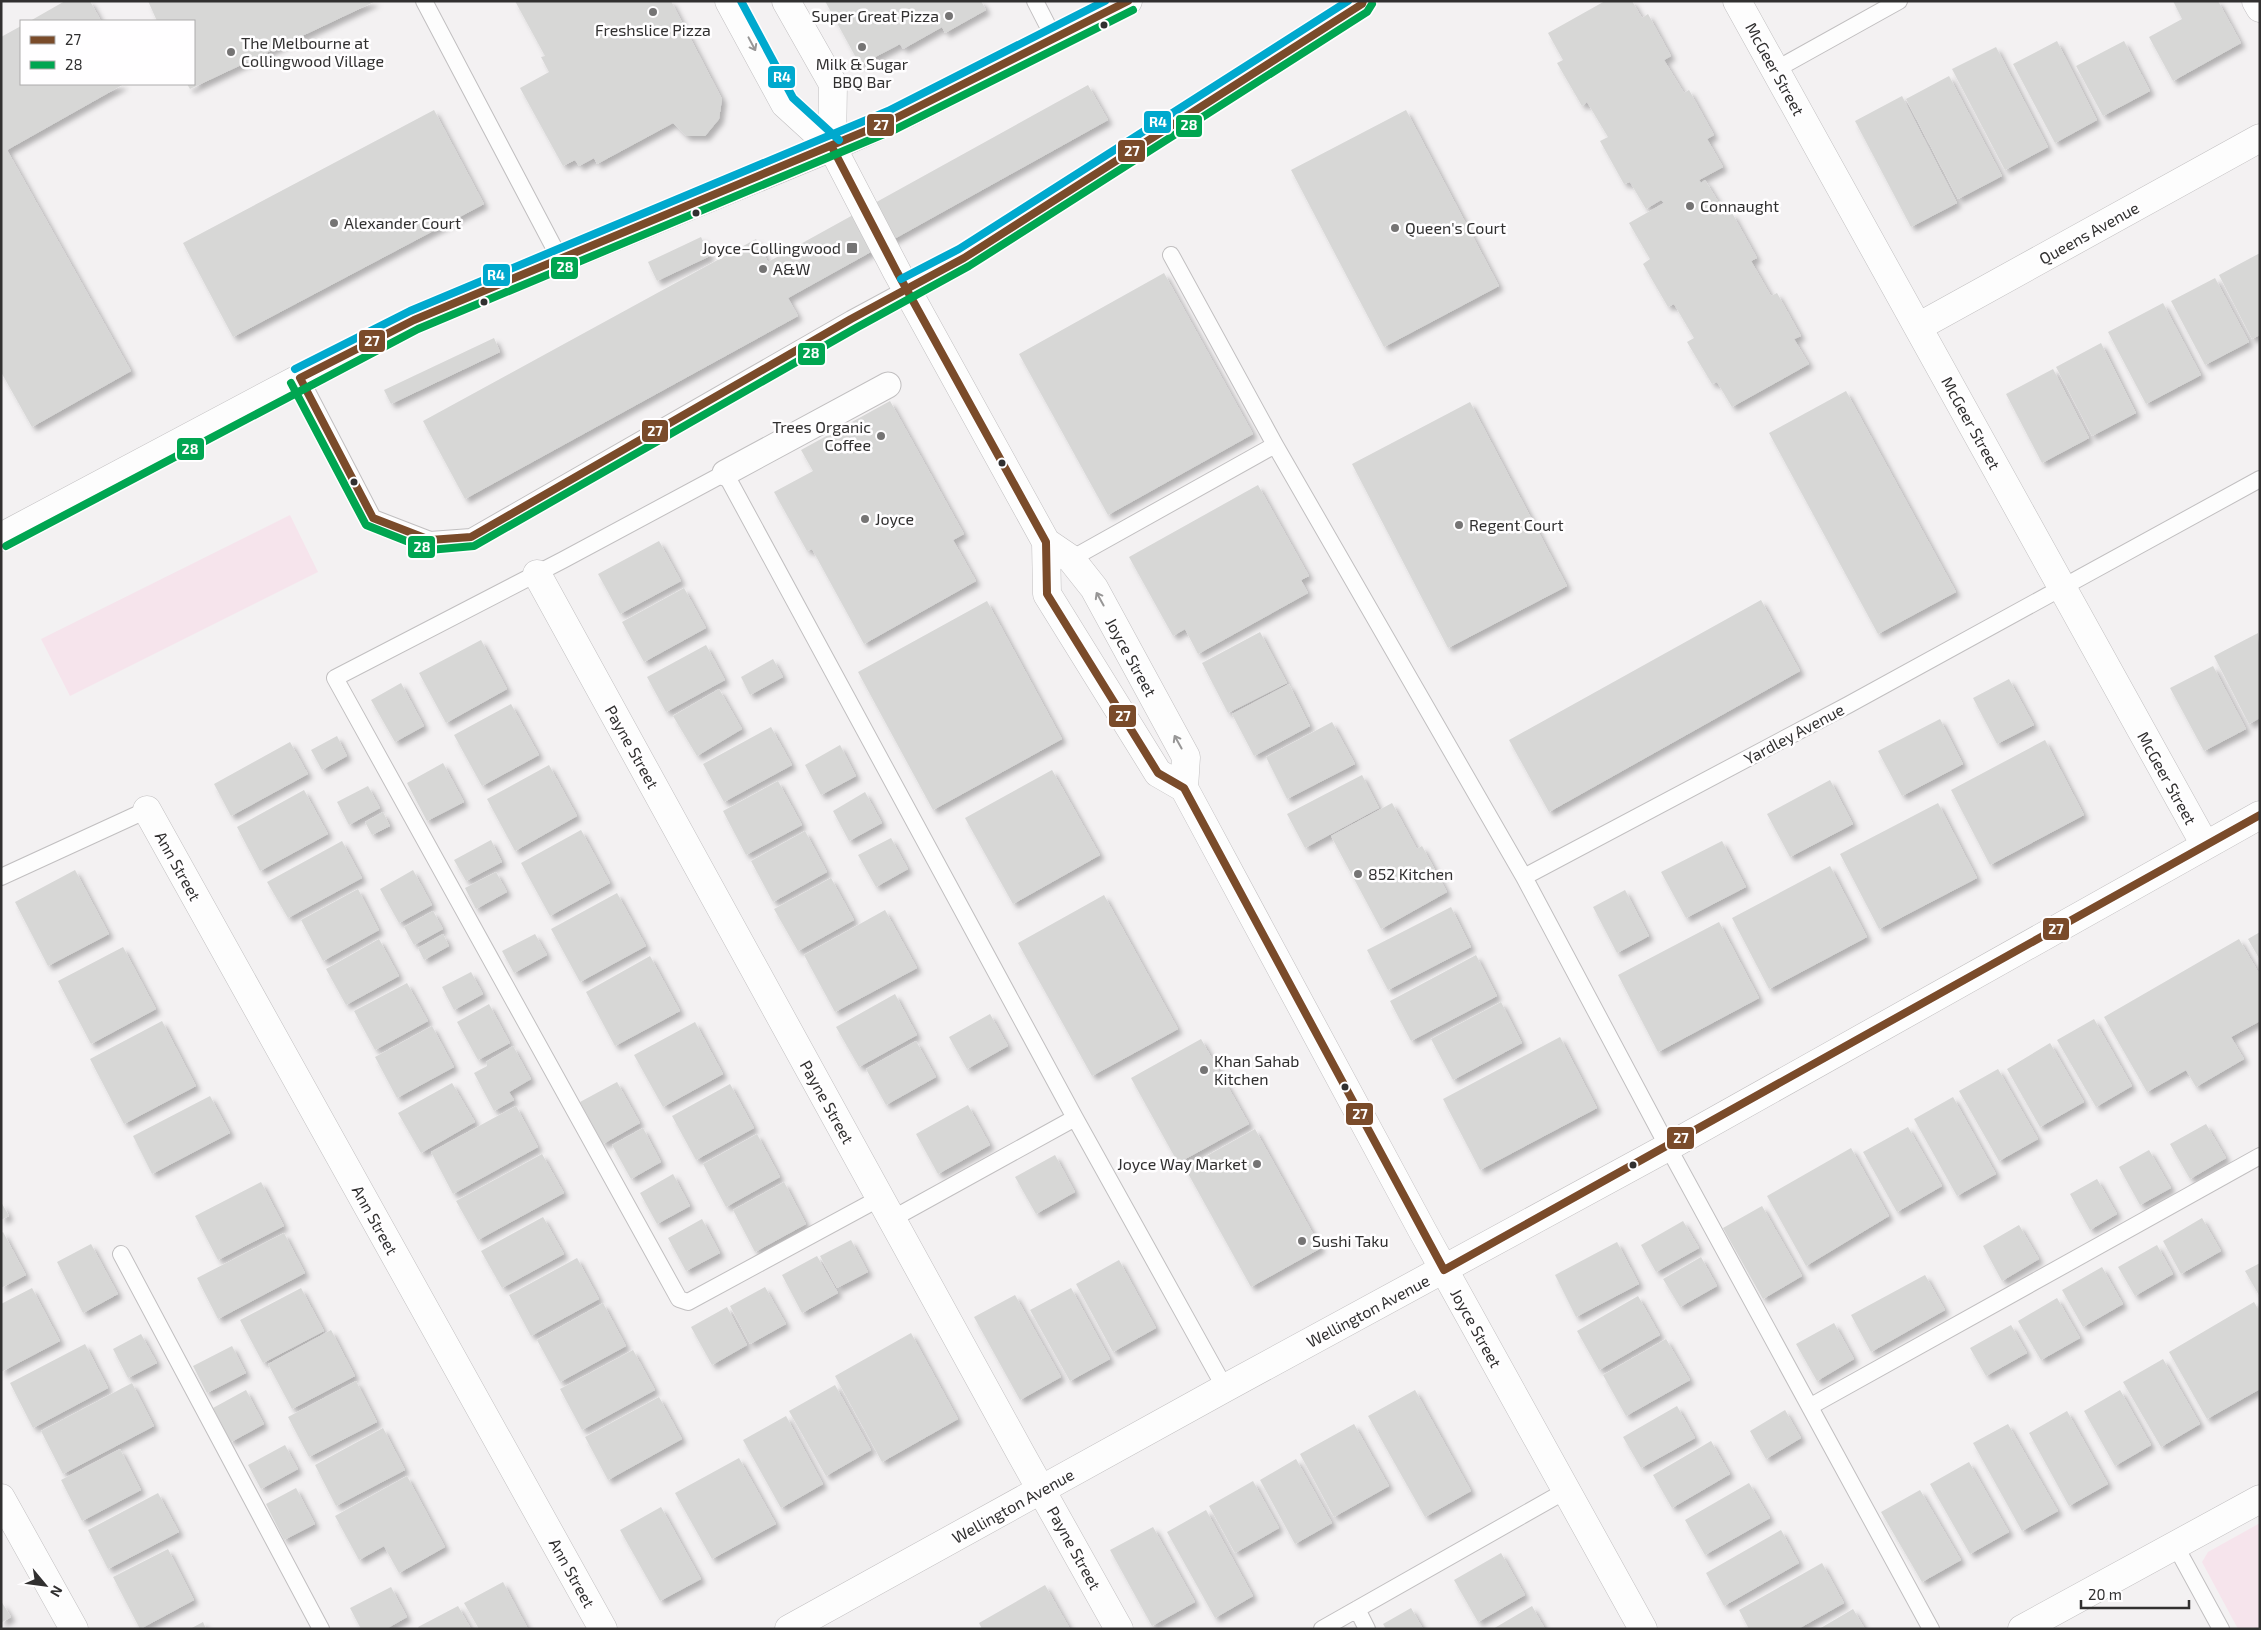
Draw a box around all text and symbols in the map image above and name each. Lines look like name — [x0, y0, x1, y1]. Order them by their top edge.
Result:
marker: Freshslice Pizza — [647, 6, 659, 18]
place label: Super Great Pizza — [812, 6, 939, 25]
marker: Super Great Pizza — [943, 10, 955, 22]
street label: McGeer Street — [1742, 19, 1809, 118]
legend — [20, 20, 195, 85]
place label: Freshslice Pizza — [595, 20, 711, 39]
unlabelled marker — [1099, 20, 1109, 30]
text: 27 — [65, 30, 81, 48]
place label: The Melbourne at Collingwood Village — [241, 33, 384, 70]
one-way arrow — [748, 36, 757, 51]
marker: Milk & Sugar BBQ Bar — [856, 41, 868, 53]
marker: The Melbourne at Collingwood Village — [225, 46, 237, 58]
place label: Milk & Sugar BBQ Bar — [816, 54, 909, 92]
text: 28 — [65, 55, 83, 73]
line badge: R4 — [767, 65, 796, 89]
text: R4 — [773, 68, 791, 85]
line badge: R4 — [1143, 110, 1172, 134]
line badge: 27 — [866, 113, 895, 137]
text: R4 — [1149, 113, 1167, 130]
line badge: 28 — [1175, 114, 1203, 138]
text: 27 — [873, 116, 889, 133]
text: 28 — [1181, 116, 1197, 133]
line badge: 27 — [1117, 139, 1146, 163]
text: 27 — [1124, 142, 1140, 159]
place label: Connaught — [1700, 196, 1779, 215]
street label: Queens Avenue — [2036, 197, 2142, 269]
marker: Connaught — [1684, 200, 1696, 212]
unlabelled marker — [691, 208, 701, 218]
place label: Alexander Court — [344, 213, 461, 232]
marker: Alexander Court — [328, 217, 340, 229]
place label: Queen's Court — [1405, 218, 1506, 238]
marker: Queen's Court — [1389, 222, 1401, 234]
place label: Joyce–Collingwood — [702, 238, 841, 257]
marker: Joyce–Collingwood — [845, 241, 859, 255]
line badge: 28 — [550, 256, 579, 280]
text: 28 — [557, 258, 573, 275]
place label: A&W — [773, 259, 810, 278]
line badge: R4 — [482, 263, 511, 287]
marker: A&W — [757, 263, 769, 275]
text: R4 — [487, 266, 505, 283]
unlabelled marker — [479, 297, 489, 307]
line badge: 27 — [358, 329, 386, 353]
text: 27 — [364, 332, 380, 349]
line badge: 28 — [797, 342, 826, 366]
text: 28 — [803, 344, 819, 361]
street label: McGeer Street — [1938, 373, 2005, 472]
place label: Trees Organic Coffee — [772, 417, 871, 454]
line badge: 27 — [641, 419, 669, 443]
text: 27 — [647, 422, 663, 439]
marker: Trees Organic Coffee — [875, 430, 887, 442]
line badge: 28 — [176, 437, 205, 461]
text: 28 — [182, 440, 198, 457]
unlabelled marker — [997, 458, 1007, 468]
unlabelled marker — [349, 477, 359, 487]
place label: Joyce — [875, 509, 914, 528]
marker: Joyce — [859, 513, 871, 525]
place label: Regent Court — [1469, 515, 1564, 534]
marker: Regent Court — [1453, 519, 1465, 531]
line badge: 28 — [407, 535, 436, 559]
text: 28 — [414, 538, 430, 555]
one-way arrow — [1095, 592, 1104, 607]
street label: Joyce Street — [1102, 614, 1161, 699]
street label: Yardley Avenue — [1740, 699, 1847, 768]
street label: Payne Street — [602, 702, 663, 792]
line badge: 27 — [1108, 704, 1137, 728]
text: 27 — [1115, 707, 1131, 724]
street label: McGeer Street — [2134, 728, 2201, 827]
one-way arrow — [1172, 735, 1182, 749]
street label: Ann Street — [152, 828, 205, 904]
place label: 852 Kitchen — [1368, 864, 1453, 883]
marker: 852 Kitchen — [1352, 868, 1364, 880]
line badge: 27 — [2042, 917, 2070, 941]
text: 27 — [2048, 920, 2064, 937]
place label: Khan Sahab Kitchen — [1214, 1051, 1299, 1088]
street label: Payne Street — [797, 1057, 858, 1147]
marker: Khan Sahab Kitchen — [1198, 1064, 1210, 1076]
unlabelled marker — [1340, 1082, 1350, 1092]
line badge: 27 — [1345, 1102, 1374, 1126]
text: 27 — [1352, 1105, 1368, 1122]
line badge: 27 — [1666, 1126, 1695, 1150]
text: 27 — [1673, 1129, 1689, 1146]
place label: Joyce Way Market — [1117, 1154, 1247, 1173]
marker: Joyce Way Market — [1251, 1158, 1263, 1170]
unlabelled marker — [1628, 1160, 1638, 1170]
street label: Ann Street — [349, 1182, 402, 1258]
place label: Sushi Taku — [1312, 1231, 1389, 1250]
marker: Sushi Taku — [1296, 1235, 1308, 1247]
street label: Wellington Avenue — [1303, 1270, 1432, 1351]
street label: Joyce Street — [1447, 1285, 1506, 1370]
street label: Wellington Avenue — [948, 1464, 1077, 1547]
street label: Payne Street — [1044, 1503, 1105, 1593]
street label: Ann Street — [546, 1535, 599, 1611]
north arrow — [20, 1560, 70, 1610]
scale bar — [2081, 1578, 2188, 1610]
text: N — [47, 1583, 67, 1600]
text: 20 m — [2088, 1585, 2122, 1603]

